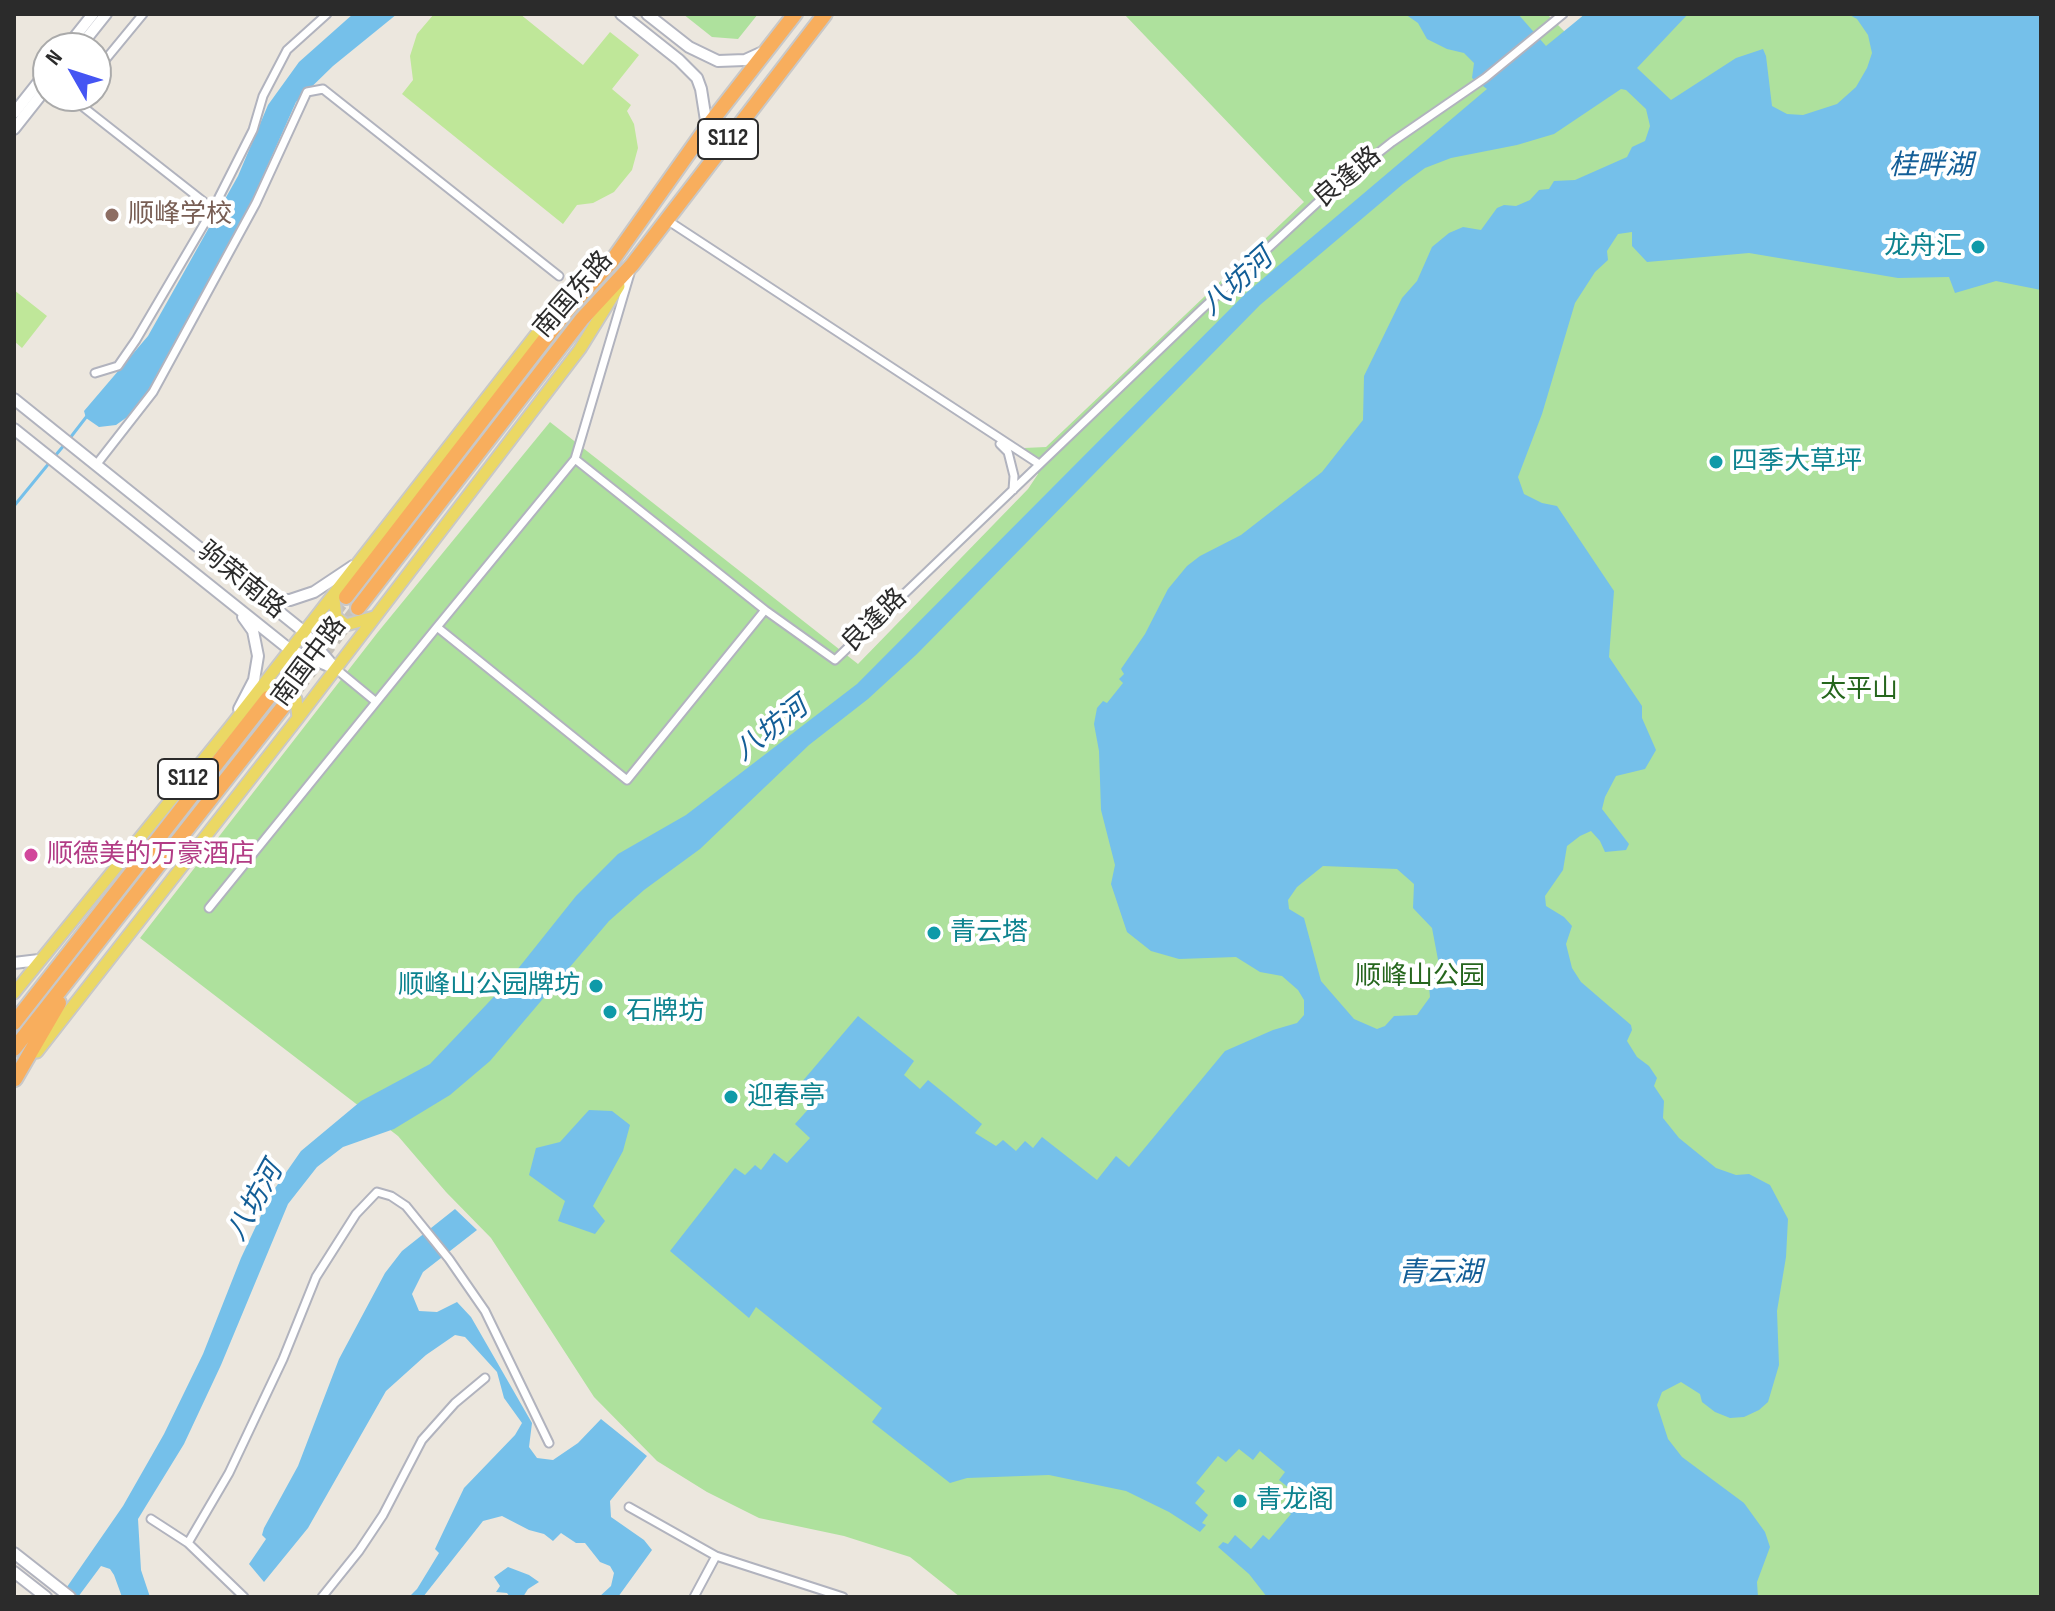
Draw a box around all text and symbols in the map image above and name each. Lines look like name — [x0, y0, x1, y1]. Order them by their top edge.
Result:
north arrow — [32, 32, 112, 112]
text: N — [40, 45, 69, 71]
road number: S112 — [698, 119, 758, 159]
street label: 良逢路 — [1308, 141, 1388, 215]
water label: 桂畔湖 — [1889, 150, 1973, 184]
place label: 顺峰学校 — [128, 199, 232, 231]
marker: 顺峰学校 — [103, 206, 121, 224]
place label: 龙舟汇 — [1884, 231, 1962, 263]
marker: 龙舟汇 — [1969, 238, 1987, 256]
water label: 八坊河 — [1196, 242, 1280, 324]
street label: 南国东路 — [528, 246, 620, 344]
place label: 四季大草坪 — [1732, 446, 1862, 478]
marker: 四季大草坪 — [1707, 453, 1725, 471]
street label: 驹荣南路 — [191, 536, 291, 626]
street label: 良逢路 — [836, 583, 914, 659]
street label: 南国中路 — [266, 611, 354, 713]
park label: 太平山 — [1820, 674, 1898, 706]
water label: 八坊河 — [729, 691, 815, 769]
road number: S112 — [158, 759, 218, 799]
place label: 顺德美的万豪酒店 — [47, 839, 255, 871]
marker: 顺德美的万豪酒店 — [22, 846, 40, 864]
place label: 青云塔 — [950, 917, 1028, 949]
marker: 青云塔 — [925, 924, 943, 942]
park label: 顺峰山公园 — [1355, 961, 1485, 993]
place label: 顺峰山公园牌坊 — [398, 970, 580, 1002]
marker: 顺峰山公园牌坊 — [587, 977, 605, 995]
place label: 石牌坊 — [626, 996, 704, 1028]
marker: 石牌坊 — [601, 1003, 619, 1021]
place label: 迎春亭 — [747, 1081, 825, 1113]
marker: 迎春亭 — [722, 1088, 740, 1106]
water label: 八坊河 — [221, 1157, 291, 1247]
water label: 青云湖 — [1398, 1257, 1482, 1291]
place label: 青龙阁 — [1256, 1485, 1334, 1517]
marker: 青龙阁 — [1231, 1492, 1249, 1510]

